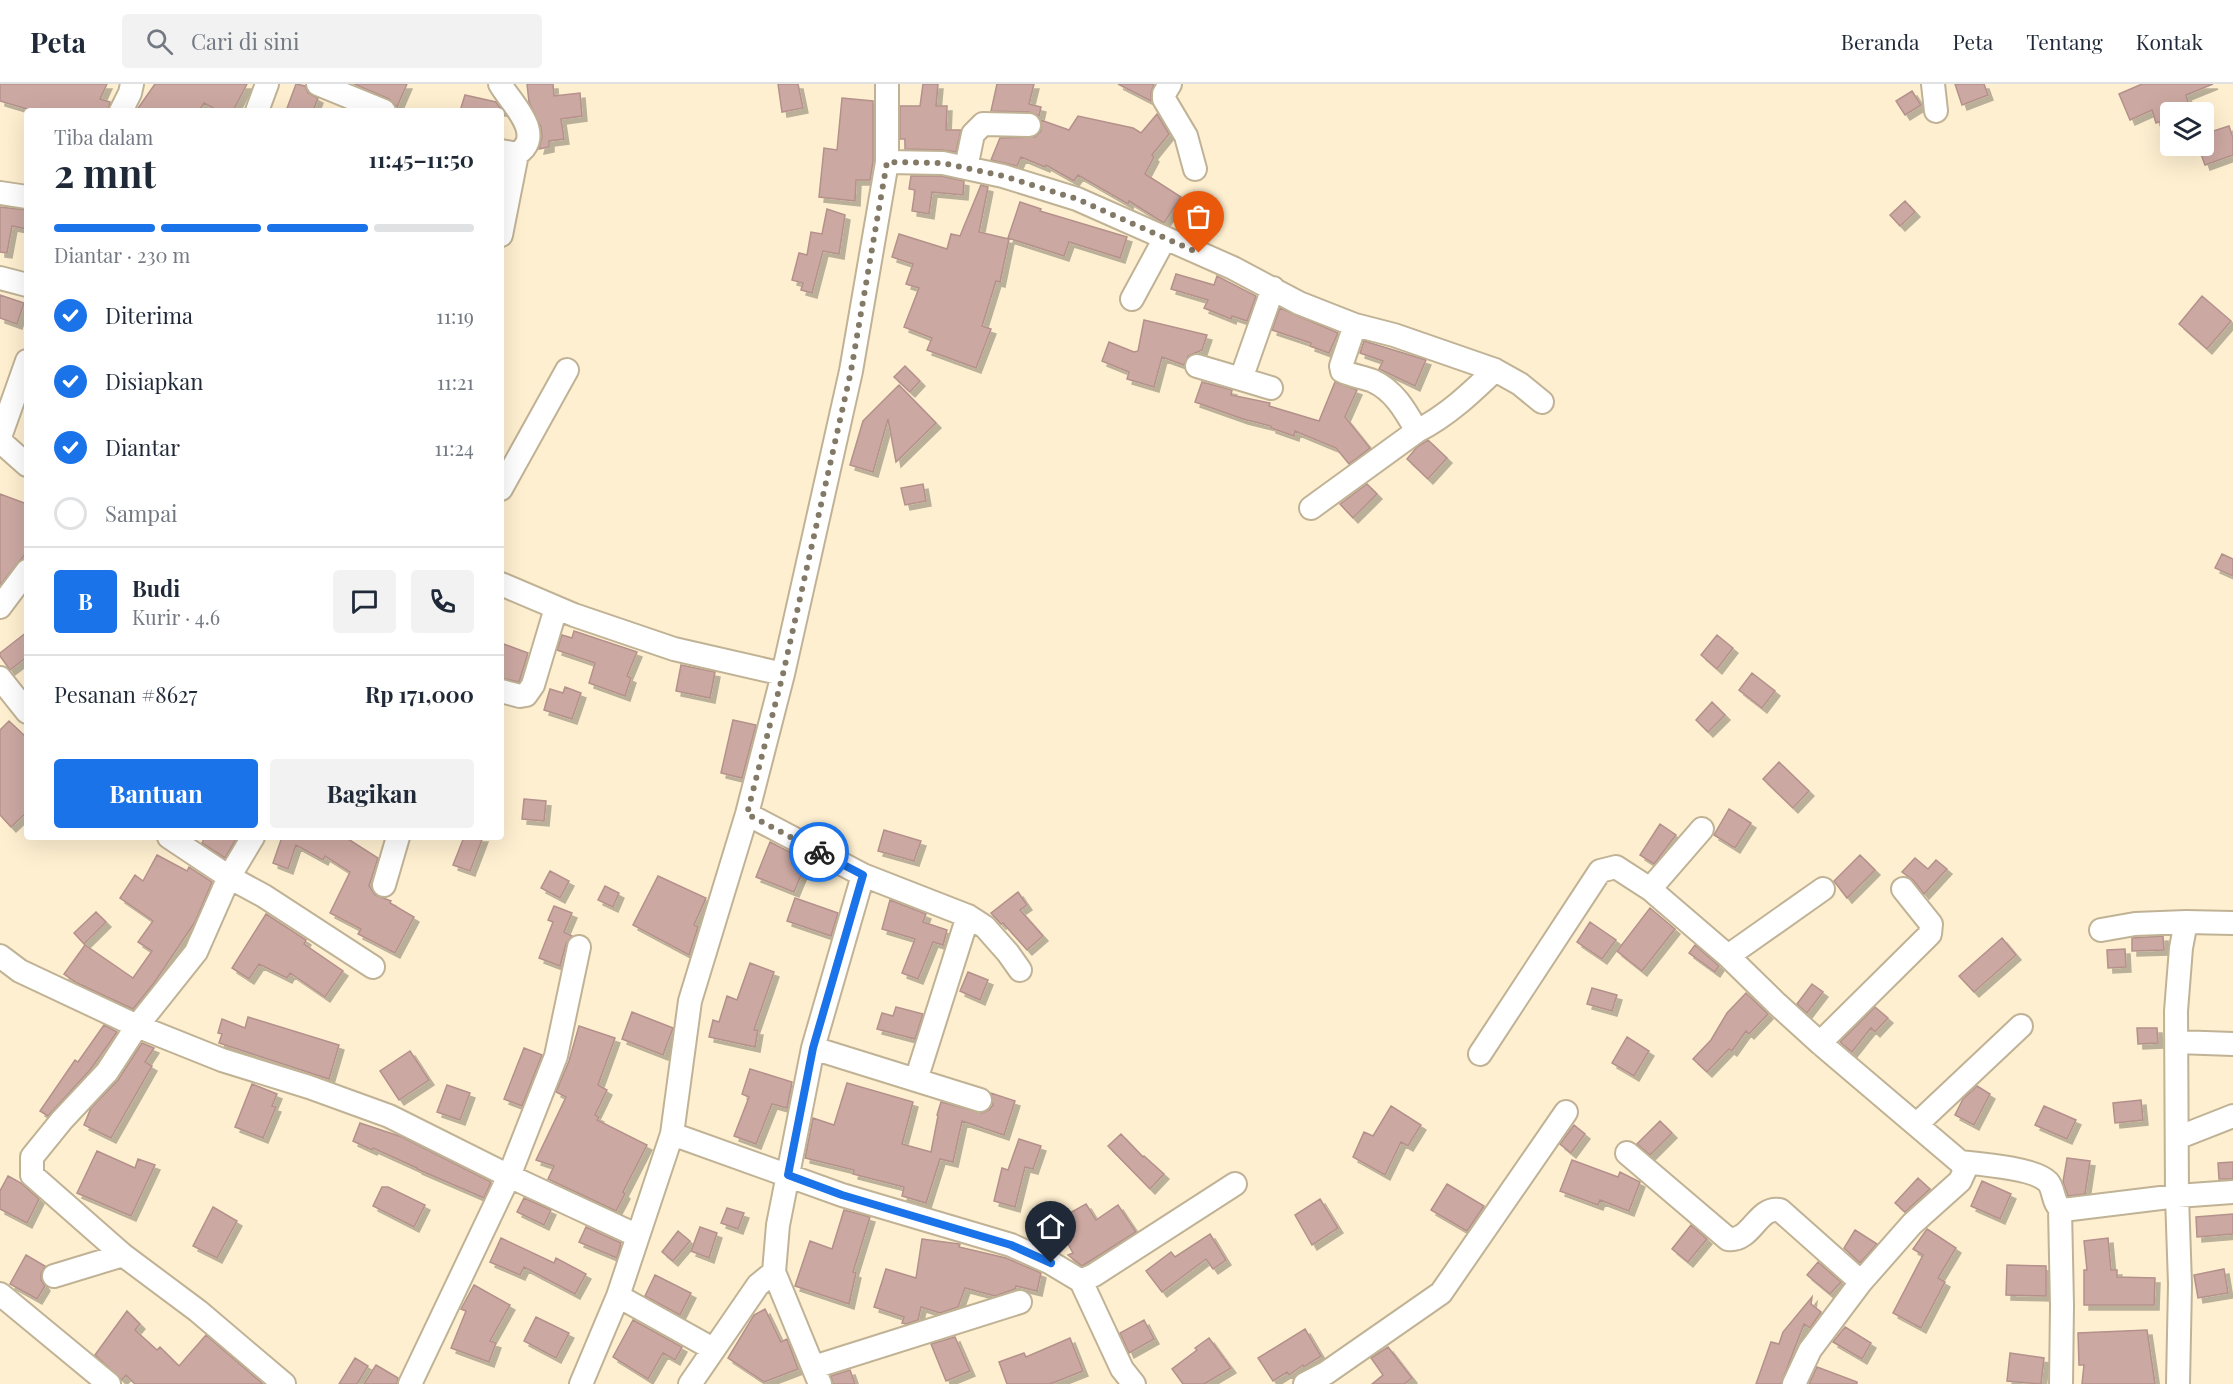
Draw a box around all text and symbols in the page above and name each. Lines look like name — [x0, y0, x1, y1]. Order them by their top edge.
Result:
search box — [122, 14, 542, 68]
text: Peta — [30, 23, 86, 60]
icon: search — [143, 25, 176, 58]
text: Cari di sini — [191, 26, 299, 56]
text: Beranda — [1841, 27, 1920, 55]
text: Peta — [1953, 27, 1993, 55]
text: Tentang — [2026, 27, 2103, 55]
text: Kontak — [2136, 27, 2203, 55]
map controls — [2160, 102, 2214, 156]
button: layers — [2160, 102, 2214, 156]
text: Tiba dalam — [54, 123, 153, 150]
text: 11:45–11:50 — [368, 144, 474, 174]
text: 2 mnt — [54, 146, 156, 198]
pin — [1173, 191, 1224, 253]
icon: bag — [1182, 200, 1215, 233]
text: Diantar · 230 m — [54, 241, 190, 268]
icon: check — [54, 299, 87, 332]
text: Diterima — [105, 300, 193, 330]
text: 11:19 — [436, 302, 474, 329]
icon: check — [54, 365, 87, 398]
text: Disiapkan — [105, 366, 203, 396]
text: 11:21 — [437, 368, 474, 395]
icon: check — [54, 431, 87, 464]
text: Diantar — [105, 432, 180, 462]
text: 11:24 — [434, 434, 474, 461]
text: Sampai — [105, 498, 178, 528]
button: chat — [333, 570, 396, 633]
button: phone — [411, 570, 474, 633]
text: Budi — [132, 573, 180, 603]
text: B — [78, 586, 93, 616]
text: Kurir · 4.6 — [132, 603, 220, 630]
text: Pesanan #8627 — [54, 679, 198, 709]
text: Rp 171,000 — [365, 679, 474, 709]
button: Bantuan — [54, 759, 258, 828]
button: Bagikan — [270, 759, 474, 828]
courier — [789, 822, 849, 882]
icon: bike — [803, 836, 836, 869]
pin — [1025, 1201, 1076, 1263]
icon: home — [1034, 1210, 1067, 1243]

